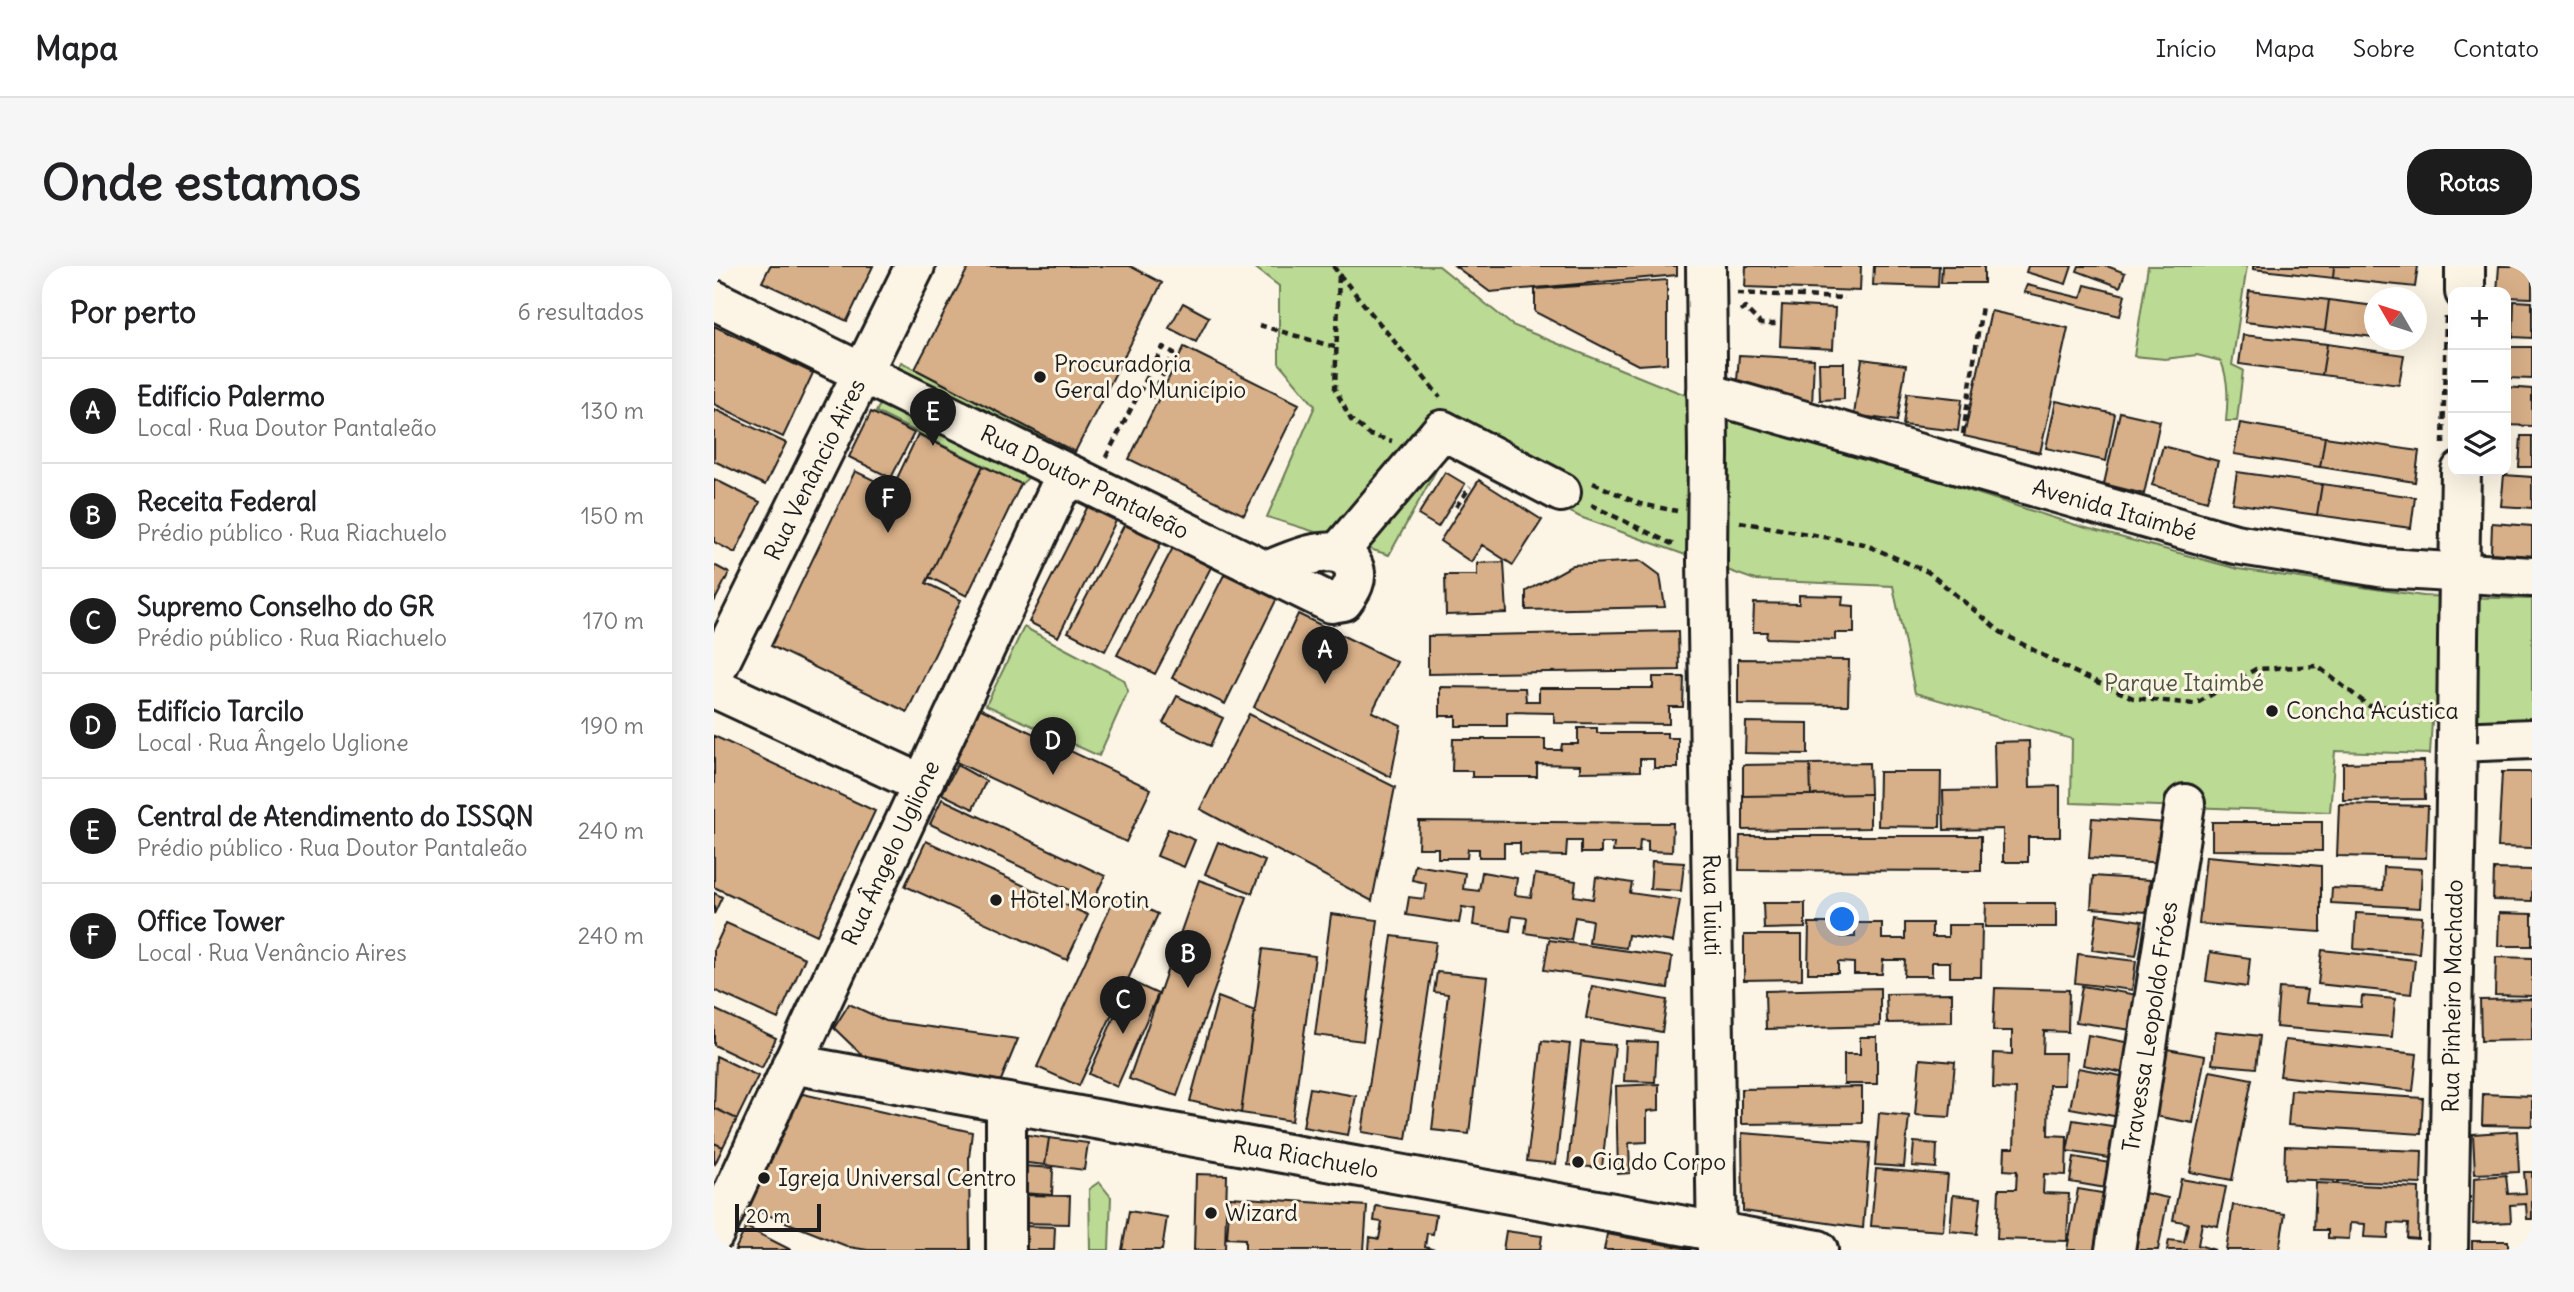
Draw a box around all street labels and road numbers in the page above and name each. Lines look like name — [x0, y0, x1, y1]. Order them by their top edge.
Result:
street label: Rua Venâncio Aires — [757, 374, 871, 565]
street label: Rua Doutor Pantaleão — [976, 418, 1194, 545]
street label: Avenida Itaimbé — [2029, 472, 2200, 546]
street label: Rua Ângelo Uglione — [835, 755, 945, 950]
street label: Rua Tuiuti — [1697, 854, 1728, 956]
street label: Rua Pinheiro Machado — [2435, 879, 2469, 1113]
street label: Travessa Leopoldo Fróes — [2116, 899, 2184, 1154]
street label: Rua Riachuelo — [1230, 1129, 1381, 1184]

